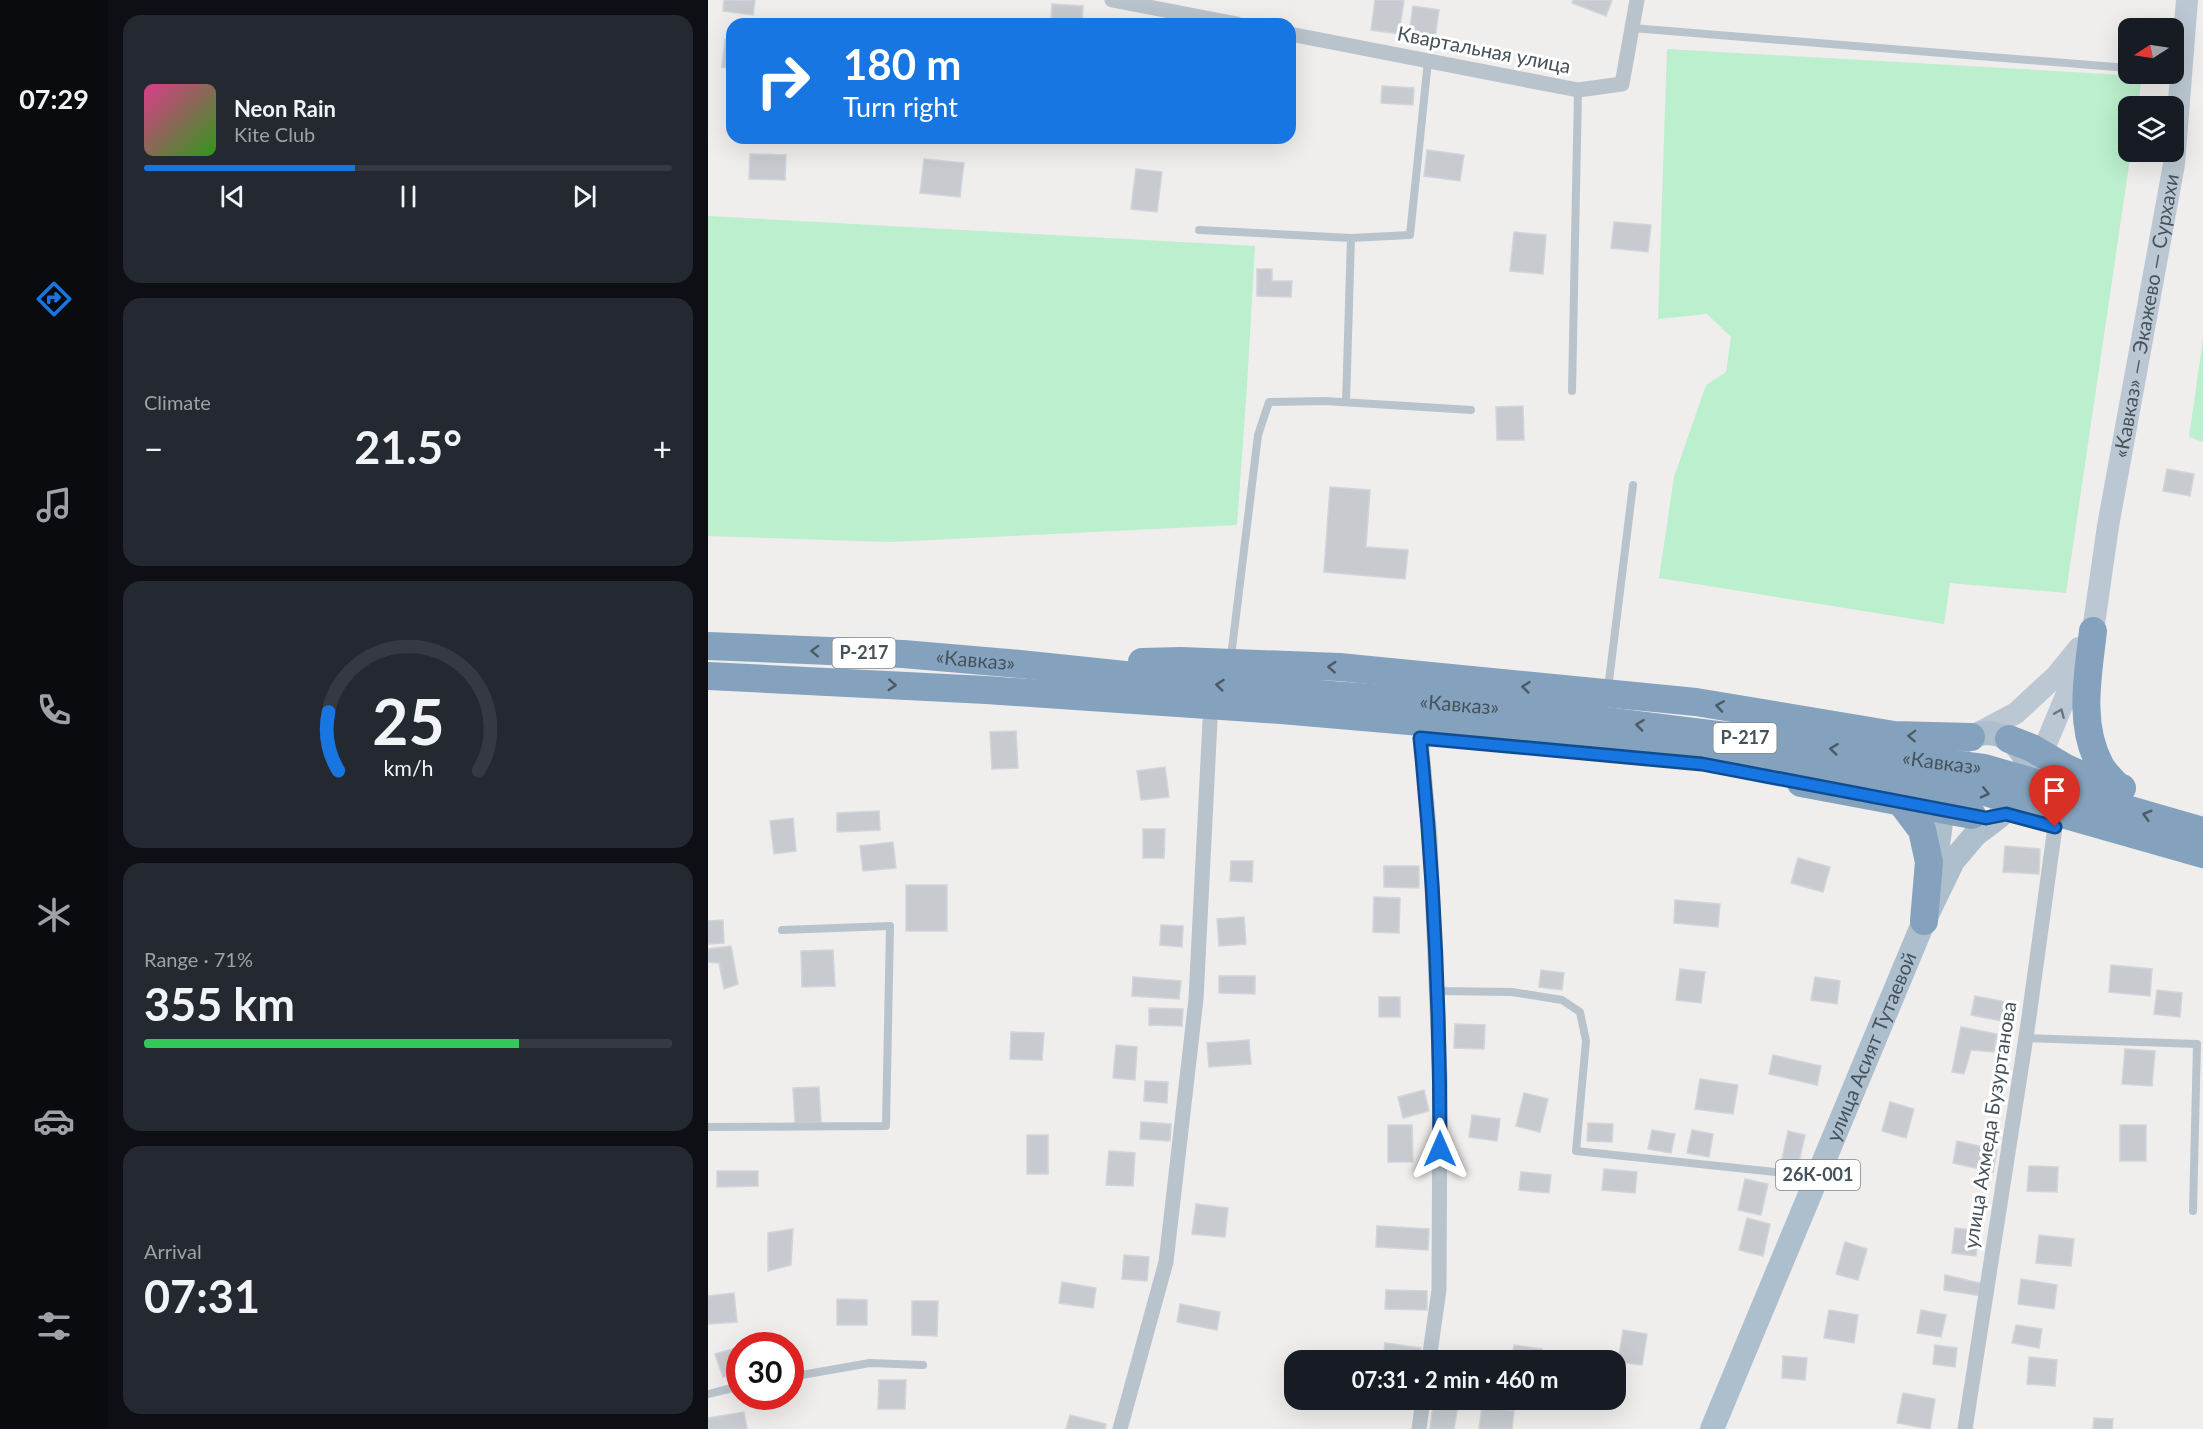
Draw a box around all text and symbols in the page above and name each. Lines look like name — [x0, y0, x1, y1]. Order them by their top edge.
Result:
north arrow — [2118, 18, 2184, 84]
map controls — [2118, 18, 2184, 162]
street label: Квартальная улица — [1395, 20, 1573, 78]
text: 180 m — [843, 39, 961, 89]
icon: right — [744, 42, 822, 120]
text: 07:29 — [19, 82, 89, 115]
text: Turn right — [843, 90, 958, 123]
text: Neon Rain — [234, 95, 336, 122]
button: layers — [2118, 96, 2184, 162]
text: Kite Club — [234, 122, 315, 146]
street label: «Кавказ» — Экажево — Сурхахи — [2108, 172, 2183, 460]
icon: previous — [216, 180, 249, 213]
icon: pause — [392, 180, 425, 213]
icon: next — [568, 180, 601, 213]
icon: directions — [33, 278, 75, 320]
text: Climate — [144, 390, 211, 414]
text: 21.5° — [354, 420, 462, 474]
text: − — [144, 428, 163, 468]
text: + — [653, 428, 672, 468]
icon: music — [33, 484, 75, 526]
road number: Р-217 — [832, 638, 896, 668]
one-way arrow — [810, 644, 819, 657]
street label: «Кавказ» — [935, 644, 1016, 675]
one-way arrow — [1327, 660, 1336, 673]
one-way arrow — [888, 679, 897, 692]
one-way arrow — [1216, 679, 1225, 692]
one-way arrow — [1521, 681, 1530, 694]
text: 25 — [372, 684, 444, 759]
icon: phone — [33, 689, 75, 731]
street label: «Кавказ» — [1419, 689, 1500, 719]
one-way arrow — [1715, 700, 1725, 713]
one-way arrow — [2053, 709, 2065, 720]
one-way arrow — [1636, 719, 1645, 732]
road number: Р-217 — [1714, 723, 1776, 753]
one-way arrow — [1908, 729, 1917, 742]
one-way arrow — [1829, 743, 1838, 756]
street label: «Кавказ» — [1901, 745, 1983, 779]
text: km/h — [383, 756, 433, 782]
pin — [2029, 765, 2080, 827]
icon: arrive — [2038, 774, 2071, 807]
one-way arrow — [1980, 786, 1990, 799]
one-way arrow — [2142, 810, 2153, 822]
icon: climate — [33, 894, 75, 936]
text: Range · 71% — [144, 947, 253, 971]
street label: улица Асият Тутаевой — [1820, 948, 1921, 1145]
text: 355 km — [144, 977, 295, 1031]
street label: улица Ахмеда Бузуртанова — [1958, 1000, 2020, 1250]
icon: car — [33, 1100, 75, 1142]
position arrow — [1408, 1117, 1472, 1181]
road number: 26К-001 — [1776, 1160, 1860, 1190]
text: Arrival — [144, 1239, 202, 1263]
text: 07:31 — [144, 1269, 260, 1323]
icon: filters — [33, 1305, 75, 1347]
speed limit sign: 30 — [726, 1332, 804, 1410]
text: 07:31 · 2 min · 460 m — [1352, 1366, 1558, 1393]

